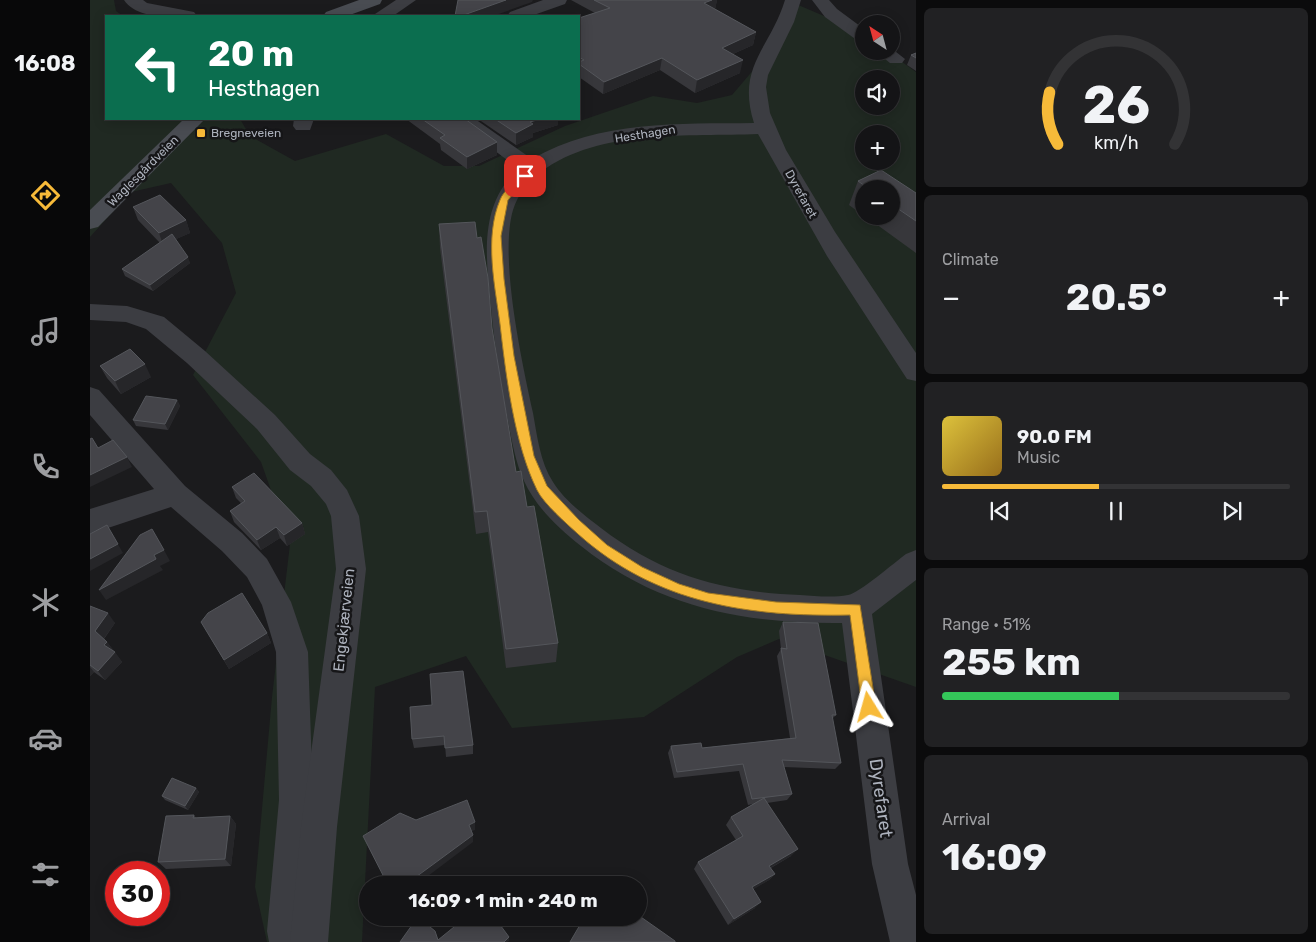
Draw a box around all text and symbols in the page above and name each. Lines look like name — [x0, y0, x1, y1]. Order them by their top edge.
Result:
north arrow — [855, 15, 900, 60]
map controls — [855, 15, 900, 225]
text: 20 m — [208, 33, 294, 75]
icon: left — [125, 35, 190, 100]
text: 16:08 — [14, 50, 76, 77]
button: sound — [855, 70, 900, 115]
text: 26 — [1082, 74, 1150, 136]
text: Hesthagen — [208, 75, 320, 102]
street label: Hesthagen — [614, 122, 676, 146]
button: + — [855, 125, 900, 170]
place label: Bregneveien — [211, 126, 281, 140]
marker: Bregneveien — [195, 127, 207, 139]
text: km/h — [1094, 132, 1138, 153]
street label: Waglesgårdveien — [105, 133, 181, 209]
pin — [504, 155, 546, 197]
icon: arrive — [511, 162, 539, 190]
street label: Dyrefaret — [782, 167, 820, 221]
icon: directions — [28, 178, 63, 213]
button: − — [855, 180, 900, 225]
text: Climate — [942, 250, 999, 269]
text: 20.5° — [1066, 274, 1167, 320]
text: − — [942, 281, 960, 314]
text: + — [1273, 281, 1290, 314]
icon: music — [28, 314, 63, 349]
text: 90.0 FM — [1017, 425, 1092, 448]
text: Music — [1017, 448, 1060, 467]
icon: phone — [28, 449, 63, 484]
icon: previous — [986, 497, 1014, 525]
icon: pause — [1102, 497, 1130, 525]
icon: next — [1218, 497, 1246, 525]
street label: Engekjærveien — [330, 567, 358, 673]
icon: climate — [28, 585, 63, 620]
text: Range · 51% — [942, 615, 1031, 634]
text: 255 km — [942, 639, 1081, 685]
position arrow — [842, 680, 894, 732]
icon: car — [28, 721, 63, 756]
street label: Dyrefaret — [865, 757, 897, 839]
text: Arrival — [942, 810, 990, 829]
text: 16:09 — [942, 834, 1047, 880]
icon: filters — [28, 857, 63, 892]
speed limit sign: 30 — [105, 861, 170, 926]
text: 16:09 · 1 min · 240 m — [408, 889, 598, 912]

